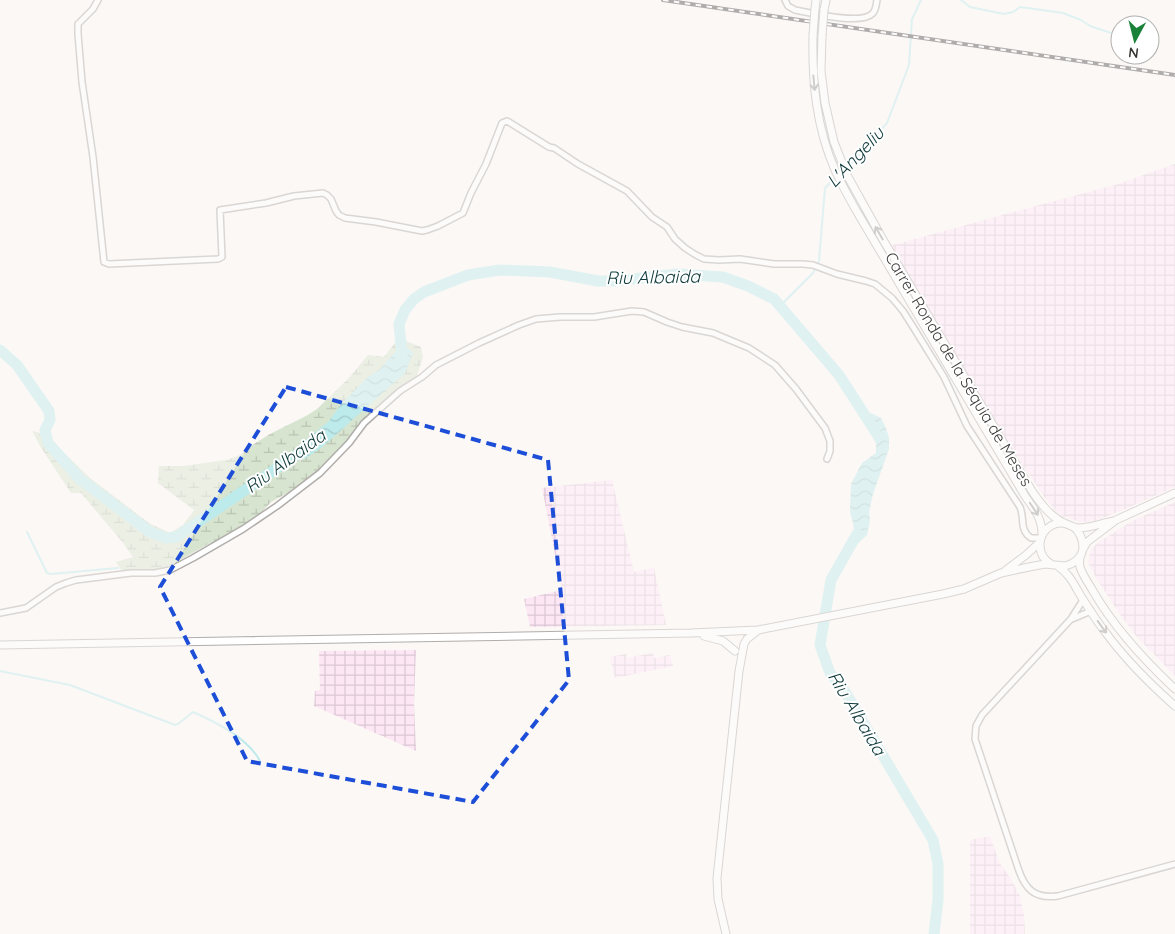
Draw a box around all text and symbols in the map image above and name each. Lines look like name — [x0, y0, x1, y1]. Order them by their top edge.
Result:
north arrow — [1110, 15, 1160, 65]
text: N — [1127, 43, 1140, 62]
one-way arrow — [809, 75, 819, 91]
water label: L'Angeliu — [821, 121, 890, 192]
one-way arrow — [873, 226, 883, 241]
street label: Carrer Ronda de la Séquia de Meses — [881, 248, 1037, 490]
water label: Riu Albaida — [606, 265, 701, 289]
water label: Riu Albaida — [240, 423, 331, 498]
one-way arrow — [1029, 502, 1039, 516]
one-way arrow — [1096, 620, 1107, 633]
water label: Riu Albaida — [823, 667, 892, 760]

